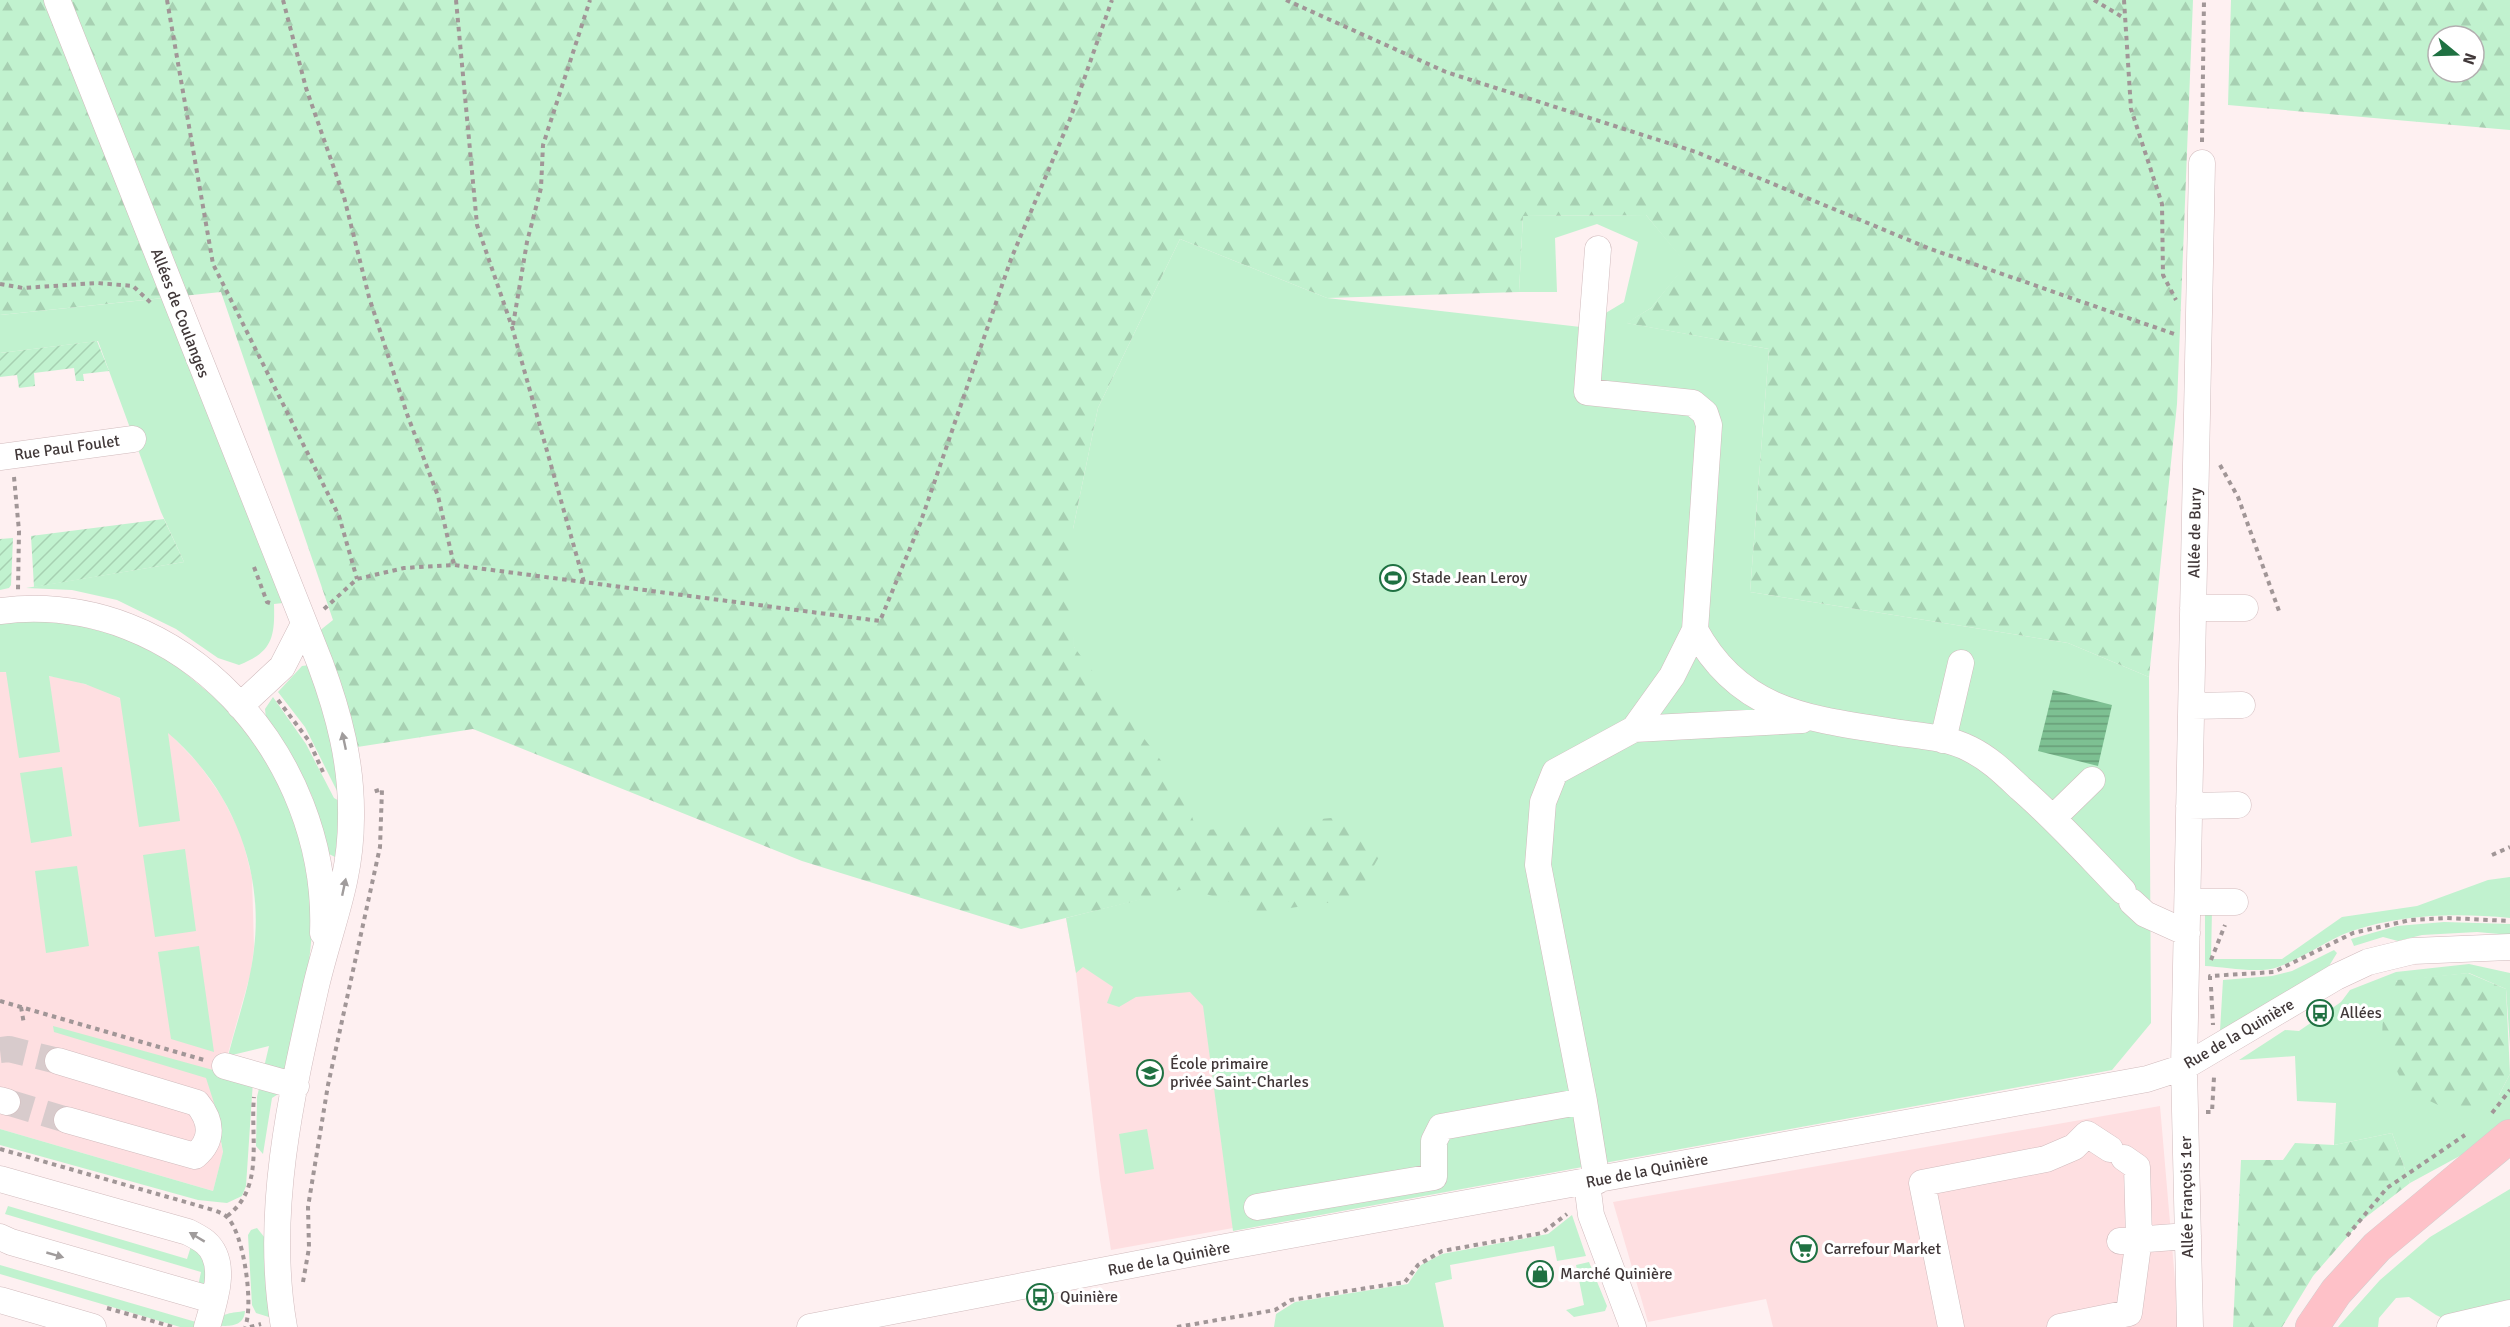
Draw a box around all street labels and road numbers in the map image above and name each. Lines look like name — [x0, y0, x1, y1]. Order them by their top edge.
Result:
street label: Allées de Coulanges — [146, 246, 214, 380]
street label: Rue Paul Foulet — [13, 431, 121, 465]
street label: Allée de Bury — [2184, 487, 2206, 578]
street label: Rue de la Quinière — [2180, 994, 2298, 1074]
street label: Allée François 1er — [2176, 1136, 2198, 1258]
street label: Rue de la Quinière — [1584, 1149, 1710, 1193]
street label: Rue de la Quinière — [1106, 1237, 1232, 1281]

